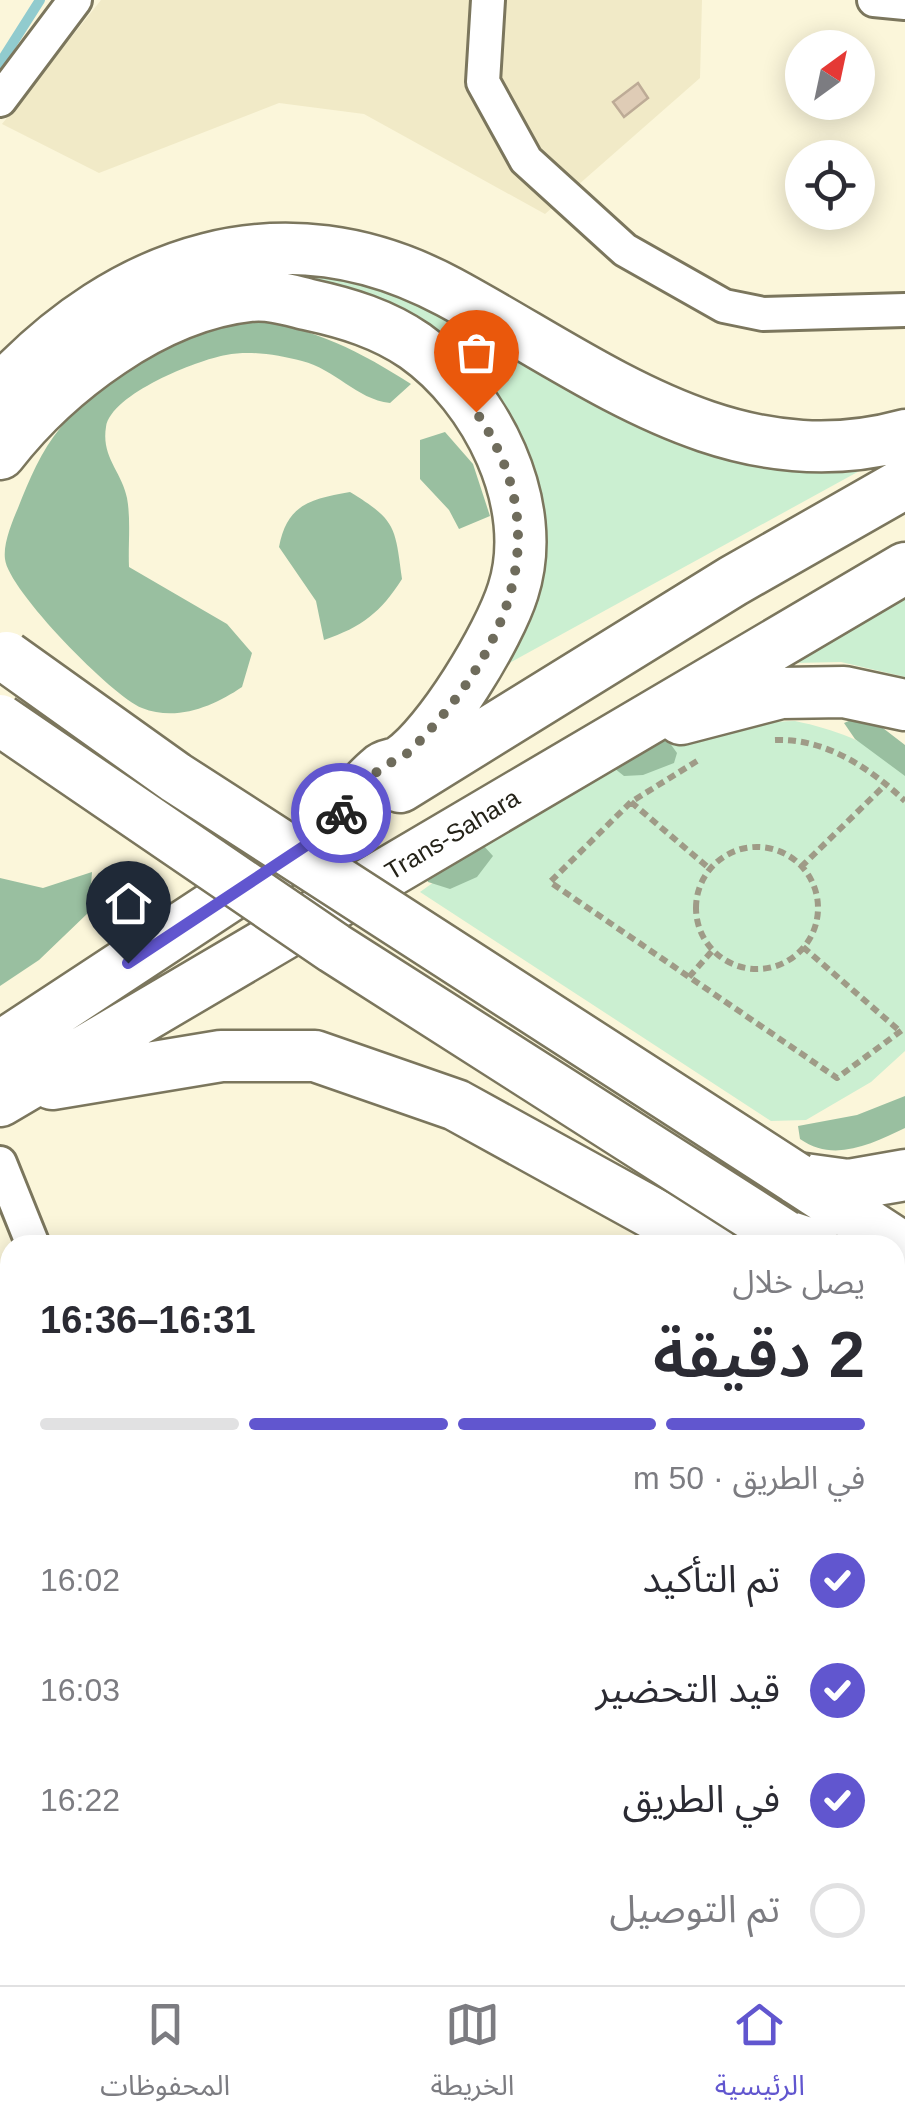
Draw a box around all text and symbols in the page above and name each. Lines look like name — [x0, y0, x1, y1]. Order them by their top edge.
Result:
north arrow — [785, 30, 875, 120]
map controls — [785, 30, 875, 230]
button: locate — [785, 140, 875, 230]
pin — [434, 310, 519, 413]
icon: bag — [449, 325, 504, 380]
courier — [291, 763, 391, 863]
street label: Trans-Sahara — [380, 783, 524, 885]
icon: bike — [314, 786, 369, 841]
pin — [86, 861, 171, 964]
icon: home — [101, 876, 156, 931]
text: يصل خلال — [733, 1264, 865, 1300]
text: 16:31–16:36 — [40, 1299, 256, 1341]
text: 2 دقيقة — [653, 1318, 865, 1391]
text: في الطريق · 50 m — [633, 1460, 865, 1496]
icon: check — [810, 1553, 865, 1608]
text: تم التأكيد — [643, 1558, 780, 1600]
text: 16:02 — [40, 1562, 120, 1598]
icon: check — [810, 1663, 865, 1718]
text: قيد التحضير — [595, 1668, 780, 1710]
text: 16:03 — [40, 1672, 120, 1708]
icon: check — [810, 1773, 865, 1828]
text: في الطريق — [623, 1778, 780, 1820]
text: 16:22 — [40, 1782, 120, 1818]
text: تم التوصيل — [609, 1888, 780, 1930]
tab: المحفوظات — [100, 1997, 230, 2116]
tab: الخريطة — [431, 1997, 514, 2116]
tab: الرئيسية — [715, 1997, 805, 2116]

